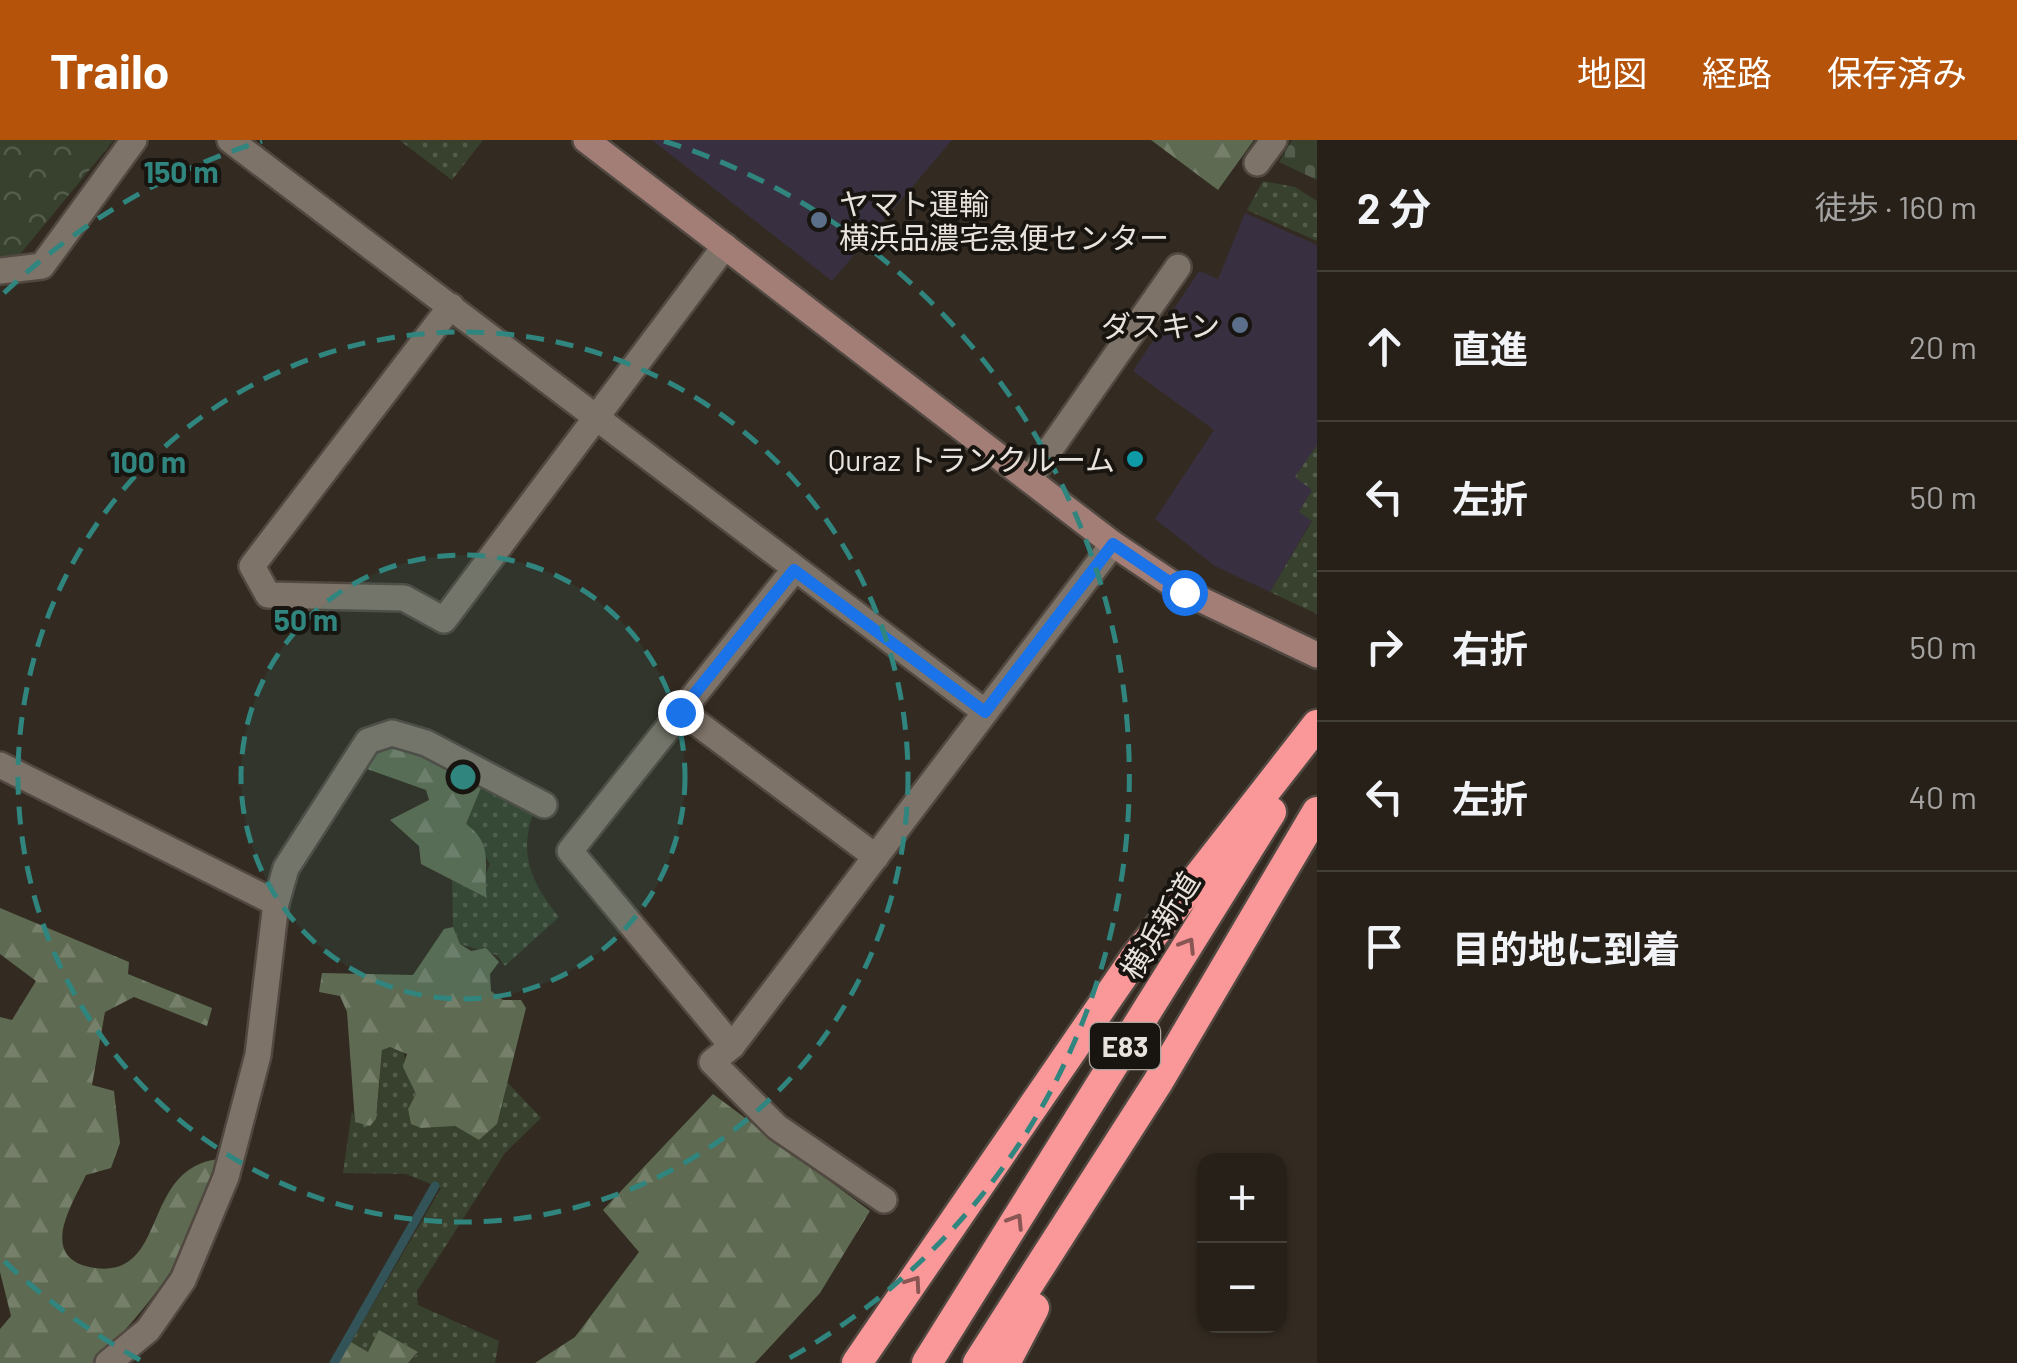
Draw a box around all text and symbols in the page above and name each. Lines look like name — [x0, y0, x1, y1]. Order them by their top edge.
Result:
text: Trailo — [50, 41, 169, 99]
text: 地図 — [1577, 51, 1647, 93]
text: 経路 — [1702, 51, 1772, 93]
text: 保存済み — [1827, 51, 1967, 93]
text: 150 m — [144, 153, 218, 189]
text: 2 分 — [1357, 182, 1431, 232]
place label: ヤマト運輸 横浜品濃宅急便センター — [839, 185, 1169, 255]
text: 徒歩 · 160 m — [1815, 187, 1977, 225]
marker: ヤマト運輸 横浜品濃宅急便センター — [808, 209, 830, 231]
place label: ダスキン — [1101, 307, 1220, 343]
marker: ダスキン — [1229, 314, 1251, 336]
icon: ahead — [1357, 319, 1412, 374]
text: 直進 — [1452, 325, 1528, 371]
text: 20 m — [1909, 327, 1977, 365]
place label: Quraz トランクルーム — [828, 441, 1115, 477]
text: 100 m — [110, 443, 186, 479]
marker: Quraz トランクルーム — [1124, 448, 1146, 470]
icon: left — [1357, 469, 1412, 524]
text: 左折 — [1452, 475, 1528, 521]
text: 50 m — [1910, 477, 1977, 515]
route start — [1162, 570, 1208, 616]
text: 50 m — [274, 601, 338, 637]
icon: right — [1357, 619, 1412, 674]
text: 右折 — [1452, 625, 1528, 671]
text: 50 m — [1910, 627, 1977, 665]
route end — [658, 690, 704, 736]
centre of rings — [445, 759, 481, 795]
icon: left — [1357, 769, 1412, 824]
text: 左折 — [1452, 775, 1528, 821]
text: 40 m — [1908, 777, 1977, 815]
street label: 横浜新道 — [1112, 865, 1206, 985]
icon: arrive — [1357, 919, 1412, 974]
text: 目的地に到着 — [1452, 925, 1680, 971]
one-way arrow — [1176, 938, 1195, 956]
road number: E83 — [1090, 1023, 1160, 1069]
map controls — [1197, 1153, 1287, 1333]
button: + — [1197, 1153, 1287, 1243]
one-way arrow — [1004, 1214, 1023, 1232]
button: − — [1197, 1243, 1287, 1333]
one-way arrow — [902, 1276, 920, 1295]

